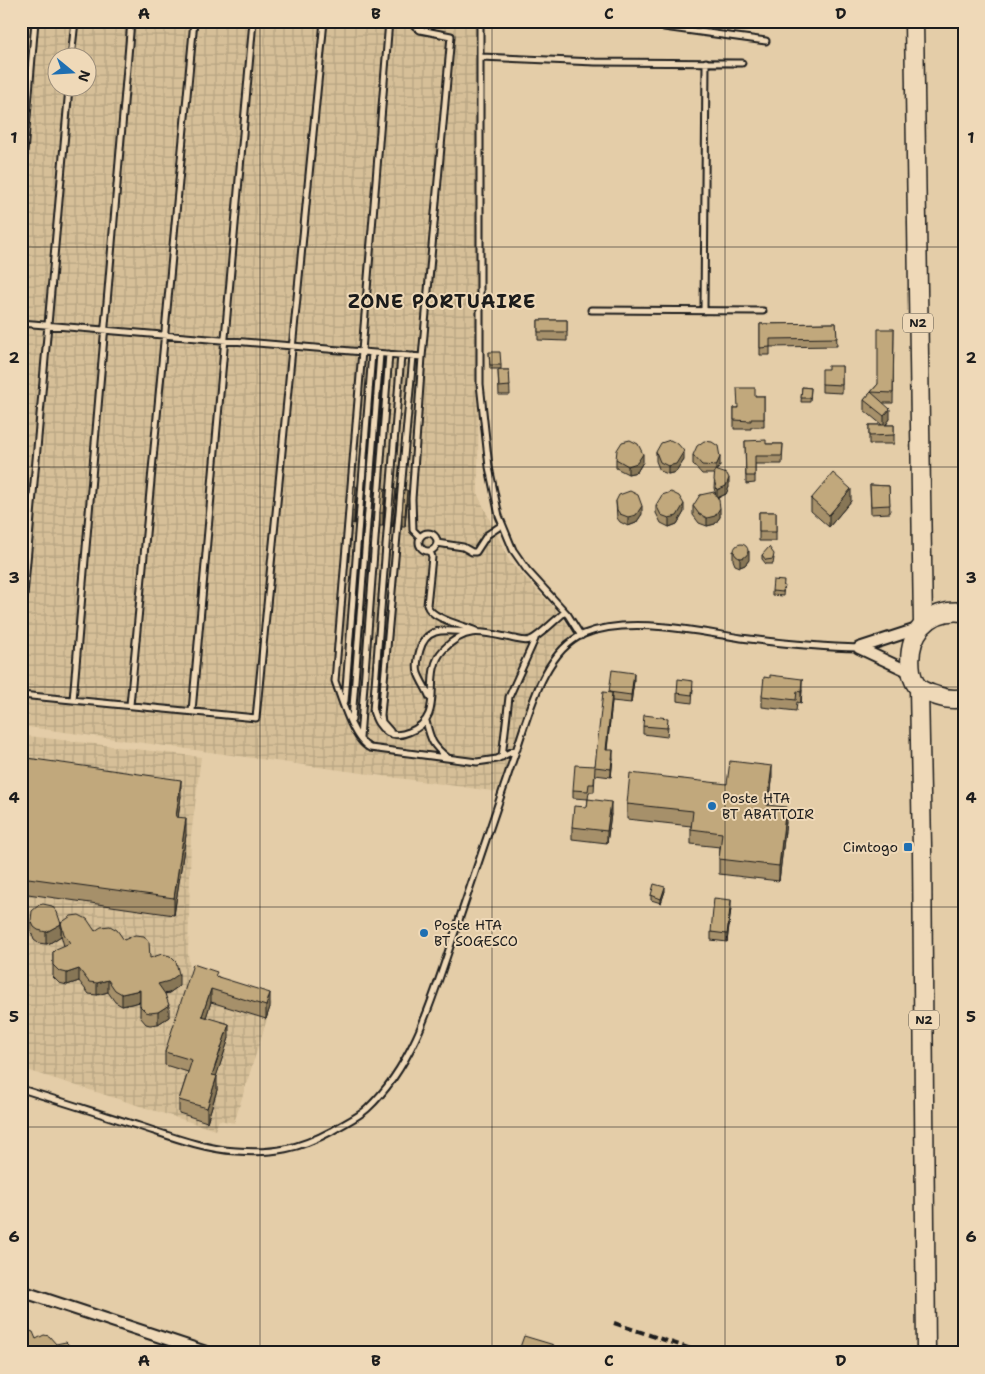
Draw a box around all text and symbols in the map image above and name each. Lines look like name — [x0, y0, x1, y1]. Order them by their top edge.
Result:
text: A — [138, 3, 150, 24]
text: B — [371, 3, 381, 24]
text: C — [604, 3, 614, 24]
text: D — [835, 3, 847, 24]
north arrow — [48, 48, 98, 98]
text: N — [74, 68, 95, 84]
text: 1 — [10, 127, 18, 148]
text: 1 — [967, 127, 975, 148]
district label: ZONE PORTUAIRE — [348, 289, 536, 314]
road number: N2 — [903, 314, 933, 332]
text: 2 — [8, 347, 20, 368]
text: 2 — [965, 347, 977, 368]
text: 3 — [8, 567, 20, 588]
text: 3 — [965, 567, 977, 588]
text: 4 — [8, 787, 20, 808]
text: 4 — [965, 787, 977, 808]
place label: Poste HTA BT ABATTOIR — [722, 789, 814, 823]
marker: Poste HTA BT ABATTOIR — [706, 800, 718, 812]
place label: Cimtogo — [843, 838, 898, 856]
marker: Cimtogo — [902, 841, 914, 853]
place label: Poste HTA BT SOGESCO — [434, 916, 518, 950]
marker: Poste HTA BT SOGESCO — [418, 927, 430, 939]
text: 5 — [9, 1006, 19, 1027]
text: 5 — [966, 1006, 976, 1027]
road number: N2 — [909, 1010, 939, 1030]
text: 6 — [8, 1226, 20, 1247]
text: 6 — [965, 1226, 977, 1247]
text: A — [138, 1350, 150, 1371]
text: B — [371, 1350, 381, 1371]
text: C — [604, 1350, 614, 1371]
text: D — [835, 1350, 847, 1371]

